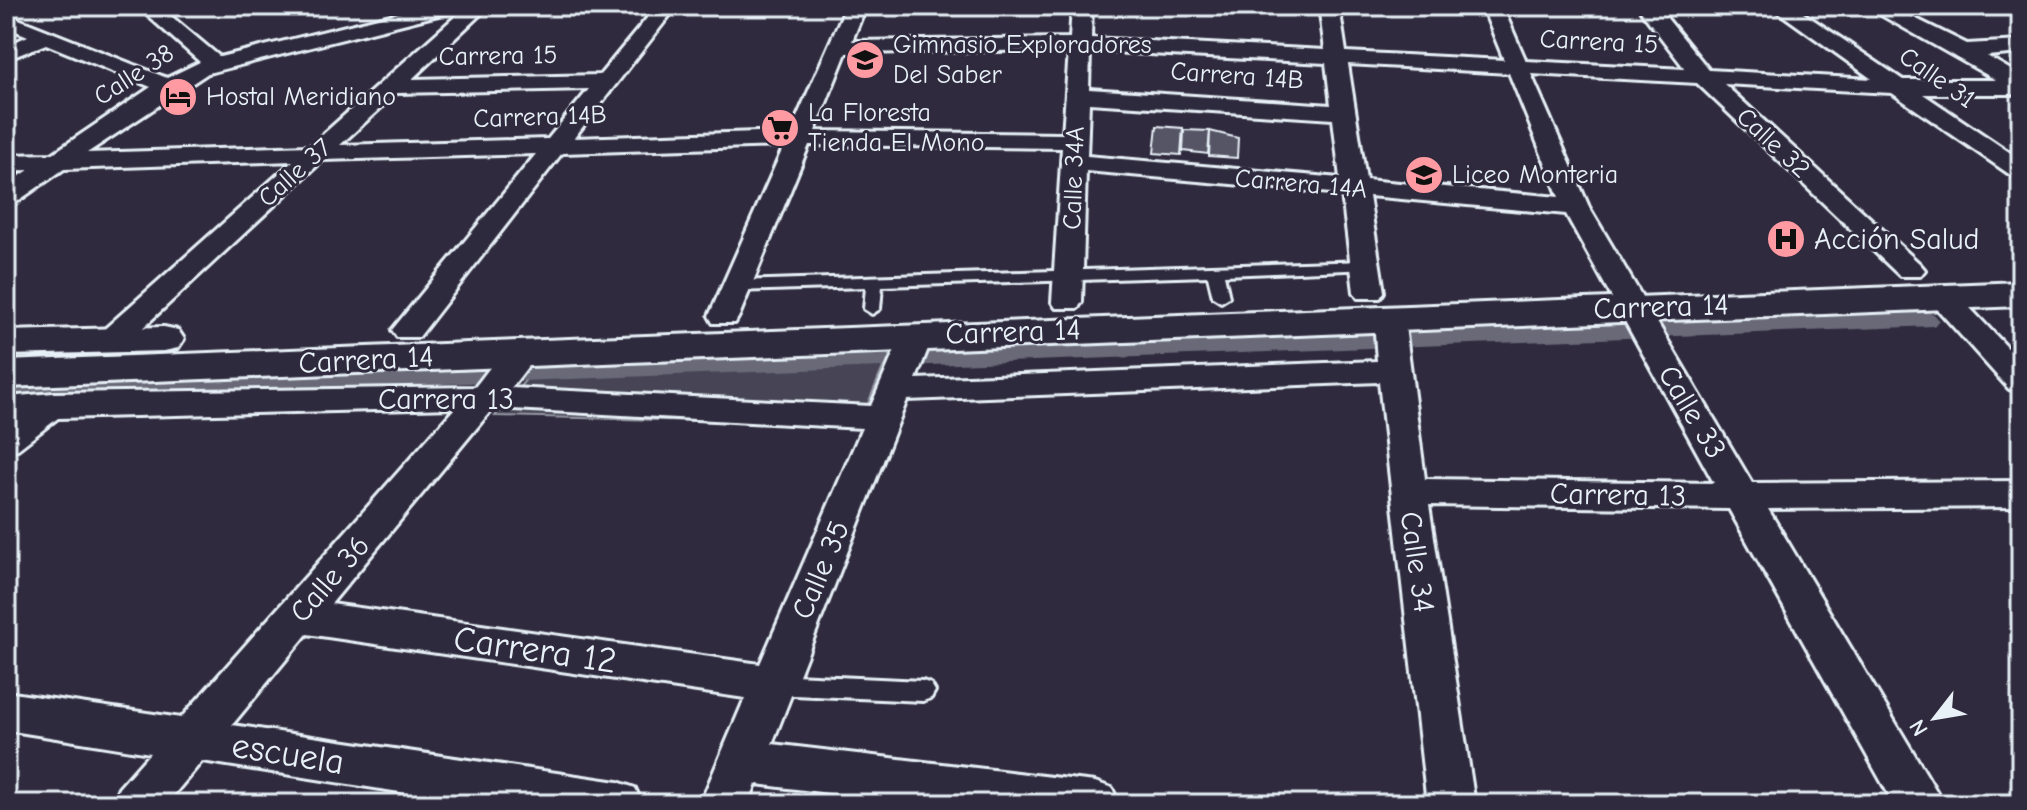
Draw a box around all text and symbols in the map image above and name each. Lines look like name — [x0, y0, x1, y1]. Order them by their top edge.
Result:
street label: Carrera 15 — [1539, 24, 1659, 60]
place label: Gimnasio Exploradores Del Saber — [893, 30, 1152, 90]
street label: Calle 38 — [88, 38, 180, 112]
school or university icon: Gimnasio Exploradores Del Saber — [844, 39, 886, 81]
street label: Carrera 15 — [438, 40, 558, 72]
street label: Calle 31 — [1893, 41, 1981, 115]
street label: Carrera 14B — [1169, 56, 1305, 96]
hotel icon: Hostal Meridiano — [157, 76, 199, 118]
place label: Hostal Meridiano — [206, 82, 396, 112]
place label: La Floresta Tienda El Mono — [808, 98, 985, 158]
street label: Carrera 14B — [473, 100, 607, 134]
street label: Calle 32 — [1730, 102, 1816, 184]
supermarket icon: La Floresta Tienda El Mono — [759, 107, 801, 149]
street label: Calle 34A — [1057, 126, 1091, 230]
street label: Calle 37 — [252, 132, 338, 214]
school or university icon: Liceo Monteria — [1403, 154, 1445, 196]
place label: Liceo Monteria — [1452, 160, 1618, 190]
street label: Carrera 14A — [1234, 163, 1368, 205]
hospital icon: Acción Salud — [1765, 218, 1807, 260]
place label: Acción Salud — [1814, 222, 1979, 257]
street label: Carrera 14 — [1593, 287, 1729, 327]
street label: Carrera 14 — [945, 312, 1081, 352]
street label: Carrera 14 — [297, 339, 435, 381]
street label: Calle 33 — [1651, 359, 1733, 465]
street label: Carrera 13 — [378, 382, 514, 417]
street label: Carrera 13 — [1550, 476, 1686, 514]
street label: Calle 34 — [1393, 509, 1441, 615]
street label: Calle 35 — [785, 516, 857, 624]
street label: Calle 36 — [283, 528, 377, 630]
street label: Carrera 12 — [451, 618, 619, 682]
north arrow — [1895, 678, 1975, 758]
text: N — [1904, 715, 1934, 741]
street label: escuela — [229, 725, 347, 783]

